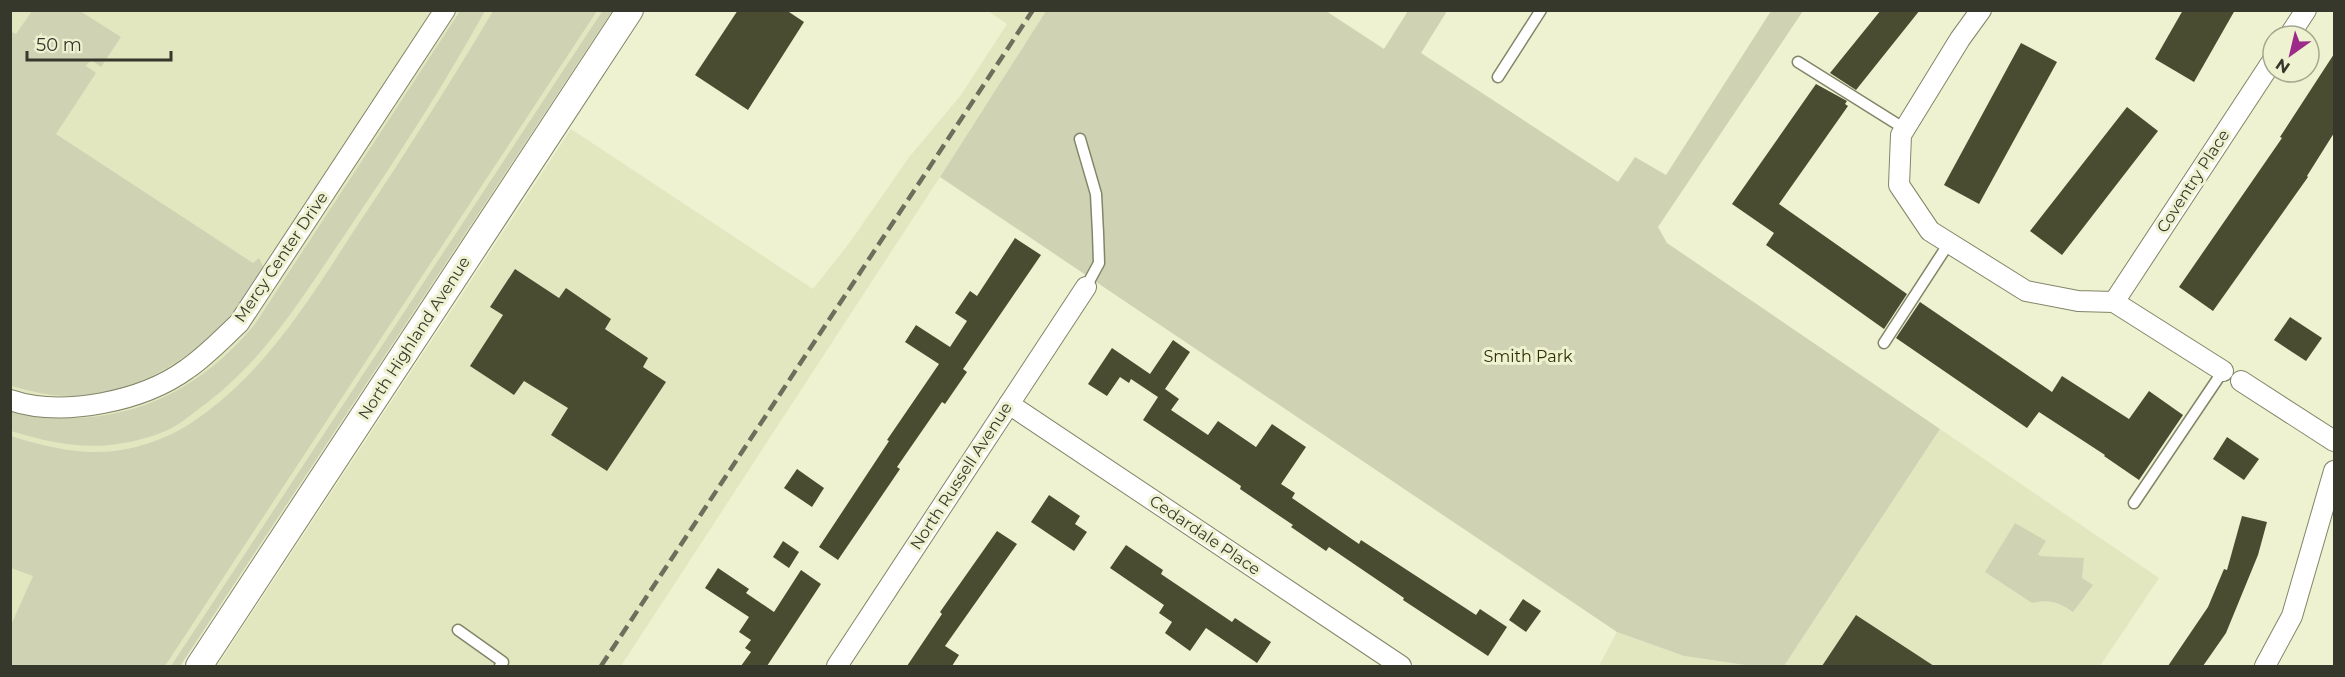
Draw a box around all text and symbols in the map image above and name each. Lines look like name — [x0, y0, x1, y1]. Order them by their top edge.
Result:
scale bar — [27, 24, 171, 62]
north arrow — [2261, 24, 2321, 84]
text: 50 m — [36, 34, 82, 56]
text: N — [2272, 55, 2294, 78]
street label: Coventry Place — [2153, 126, 2233, 236]
street label: Mercy Center Drive — [230, 188, 332, 326]
street label: North Highland Avenue — [354, 253, 474, 423]
park label: Smith Park — [1483, 347, 1573, 366]
street label: North Russell Avenue — [906, 399, 1016, 553]
street label: Cedardale Place — [1146, 491, 1264, 579]

